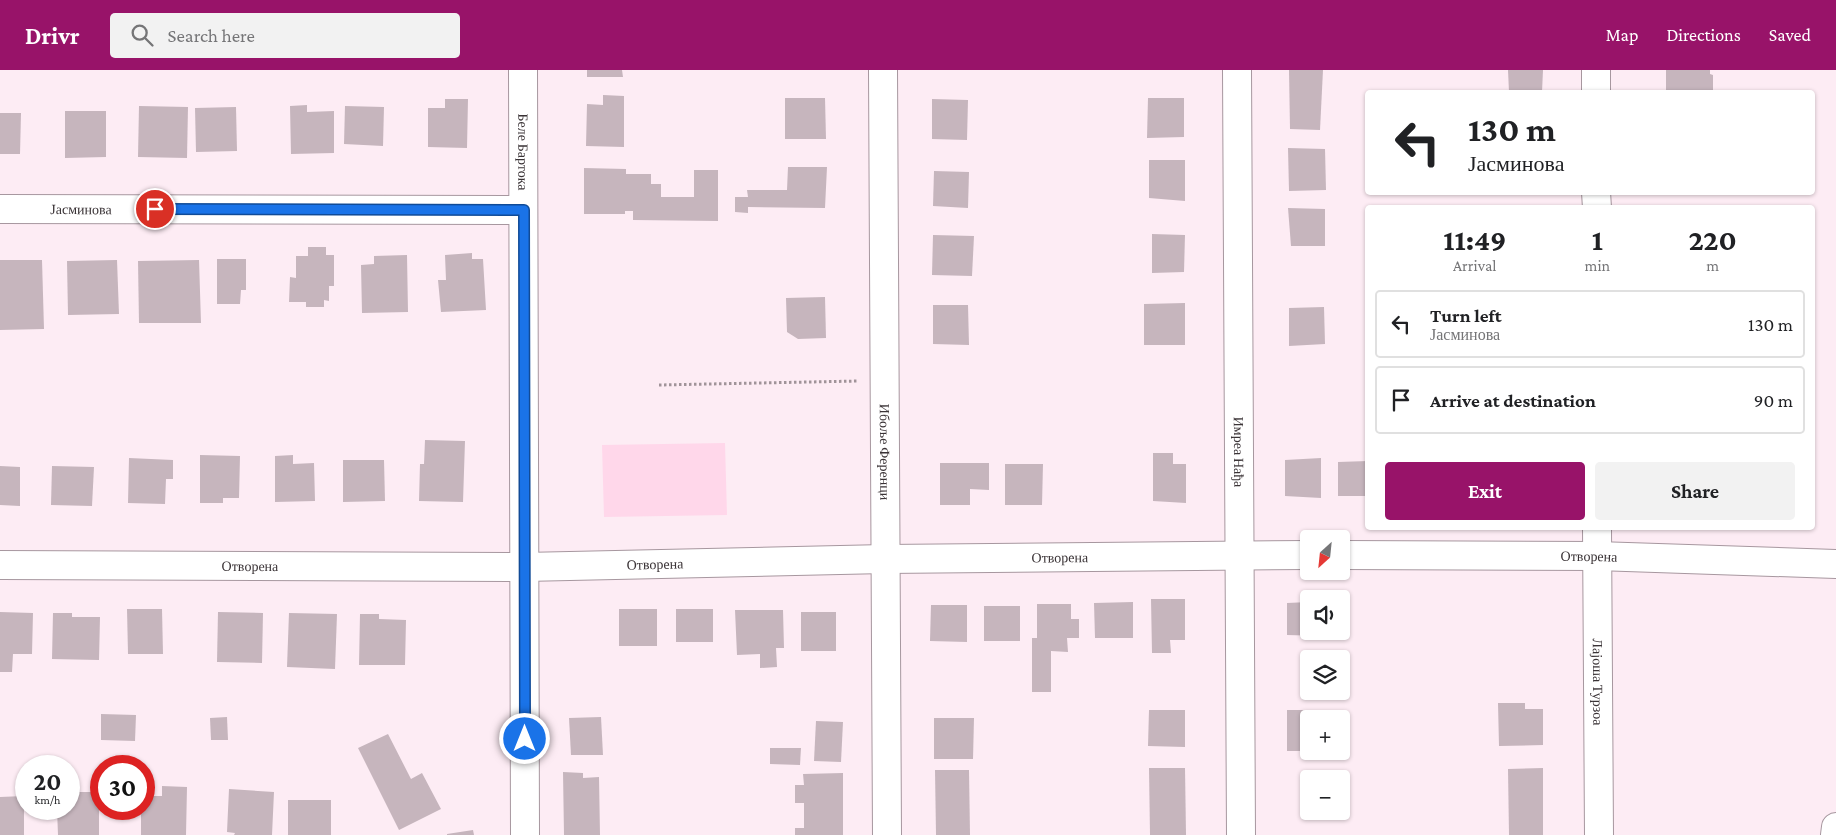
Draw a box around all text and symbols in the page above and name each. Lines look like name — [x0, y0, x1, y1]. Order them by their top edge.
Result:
search box — [110, 13, 460, 58]
icon: search — [128, 21, 156, 49]
text: Drivr — [25, 22, 80, 49]
text: Search here — [168, 25, 255, 46]
text: Map — [1606, 25, 1638, 45]
text: Directions — [1666, 25, 1741, 45]
text: Saved — [1769, 25, 1811, 45]
icon: left — [1385, 110, 1450, 175]
text: 130 m — [1468, 110, 1556, 149]
street label: Беле Бартока — [515, 114, 531, 191]
text: Јасминова — [1468, 151, 1564, 176]
pin — [134, 188, 176, 230]
icon: arrive — [141, 195, 169, 223]
street label: Јасминова — [50, 201, 112, 217]
text: 11:49 — [1443, 223, 1506, 256]
text: 1 — [1592, 223, 1603, 256]
text: 220 — [1688, 223, 1737, 256]
text: Arrival — [1453, 257, 1497, 274]
text: min — [1585, 257, 1610, 274]
text: m — [1706, 257, 1719, 274]
text: Turn left — [1430, 305, 1502, 326]
icon: left — [1387, 310, 1415, 338]
text: 130 m — [1748, 314, 1793, 335]
text: Јасминова — [1430, 326, 1500, 343]
icon: arrive — [1387, 386, 1415, 414]
text: Arrive at destination — [1430, 390, 1596, 411]
text: 90 m — [1754, 390, 1793, 411]
street label: Ибоље Ференци — [877, 404, 893, 501]
street label: Имреа Нађа — [1231, 417, 1247, 488]
button: Exit — [1385, 462, 1585, 520]
button: Share — [1595, 462, 1795, 520]
north arrow — [1300, 530, 1350, 580]
map controls — [1300, 530, 1350, 820]
street label: Отворена — [1561, 548, 1618, 565]
street label: Отворена — [1031, 549, 1089, 566]
street label: Отворена — [626, 555, 684, 573]
street label: Отворена — [222, 558, 279, 574]
button: sound — [1300, 590, 1350, 640]
street label: Лајоша Турзоа — [1590, 638, 1606, 726]
button: layers — [1300, 650, 1350, 700]
button: + — [1300, 710, 1350, 760]
position arrow — [498, 712, 550, 764]
speed limit sign: 30 — [90, 755, 155, 820]
text: 20 — [34, 768, 61, 795]
button: − — [1300, 770, 1350, 820]
text: km/h — [35, 793, 60, 807]

